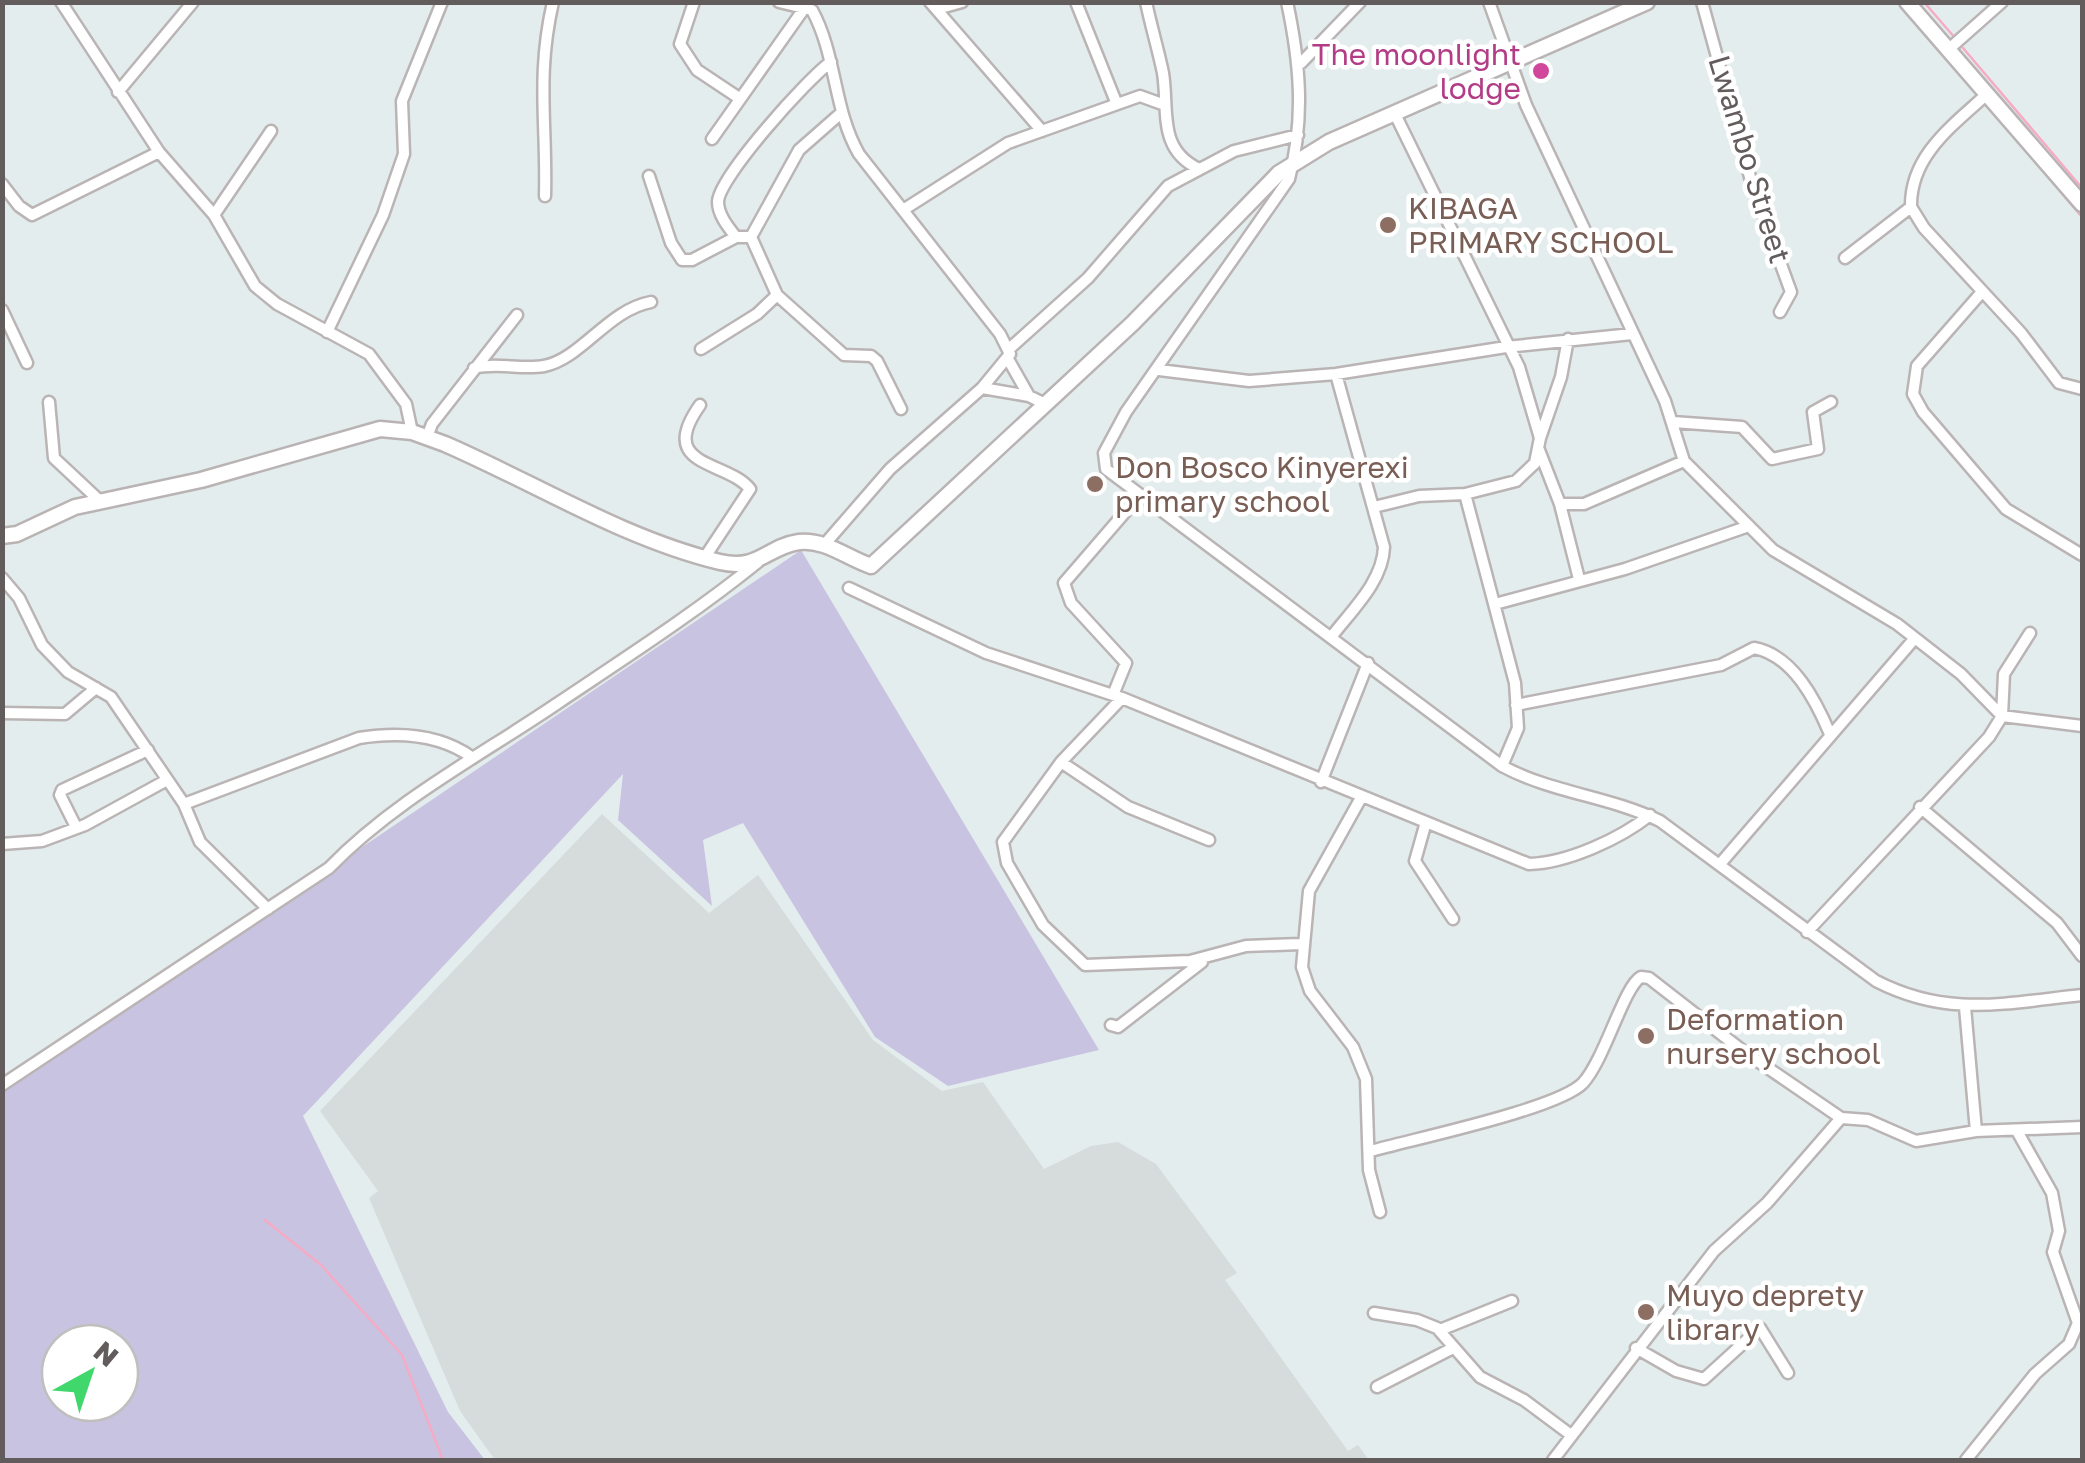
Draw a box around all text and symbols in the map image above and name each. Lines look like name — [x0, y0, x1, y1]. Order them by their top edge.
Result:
place label: The moonlight lodge — [1312, 36, 1521, 106]
street label: Lwambo Street — [1701, 51, 1799, 267]
marker: The moonlight lodge — [1530, 60, 1552, 82]
place label: KIBAGA PRIMARY SCHOOL — [1408, 190, 1673, 260]
marker: KIBAGA PRIMARY SCHOOL — [1377, 214, 1399, 236]
place label: Don Bosco Kinyerexi primary school — [1115, 449, 1409, 519]
marker: Don Bosco Kinyerexi primary school — [1084, 473, 1106, 495]
place label: Deformation nursery school — [1666, 1001, 1881, 1071]
marker: Deformation nursery school — [1635, 1025, 1657, 1047]
place label: Muyo deprety library — [1666, 1277, 1864, 1347]
marker: Muyo deprety library — [1635, 1301, 1657, 1323]
north arrow — [40, 1323, 140, 1423]
text: N — [88, 1334, 125, 1373]

